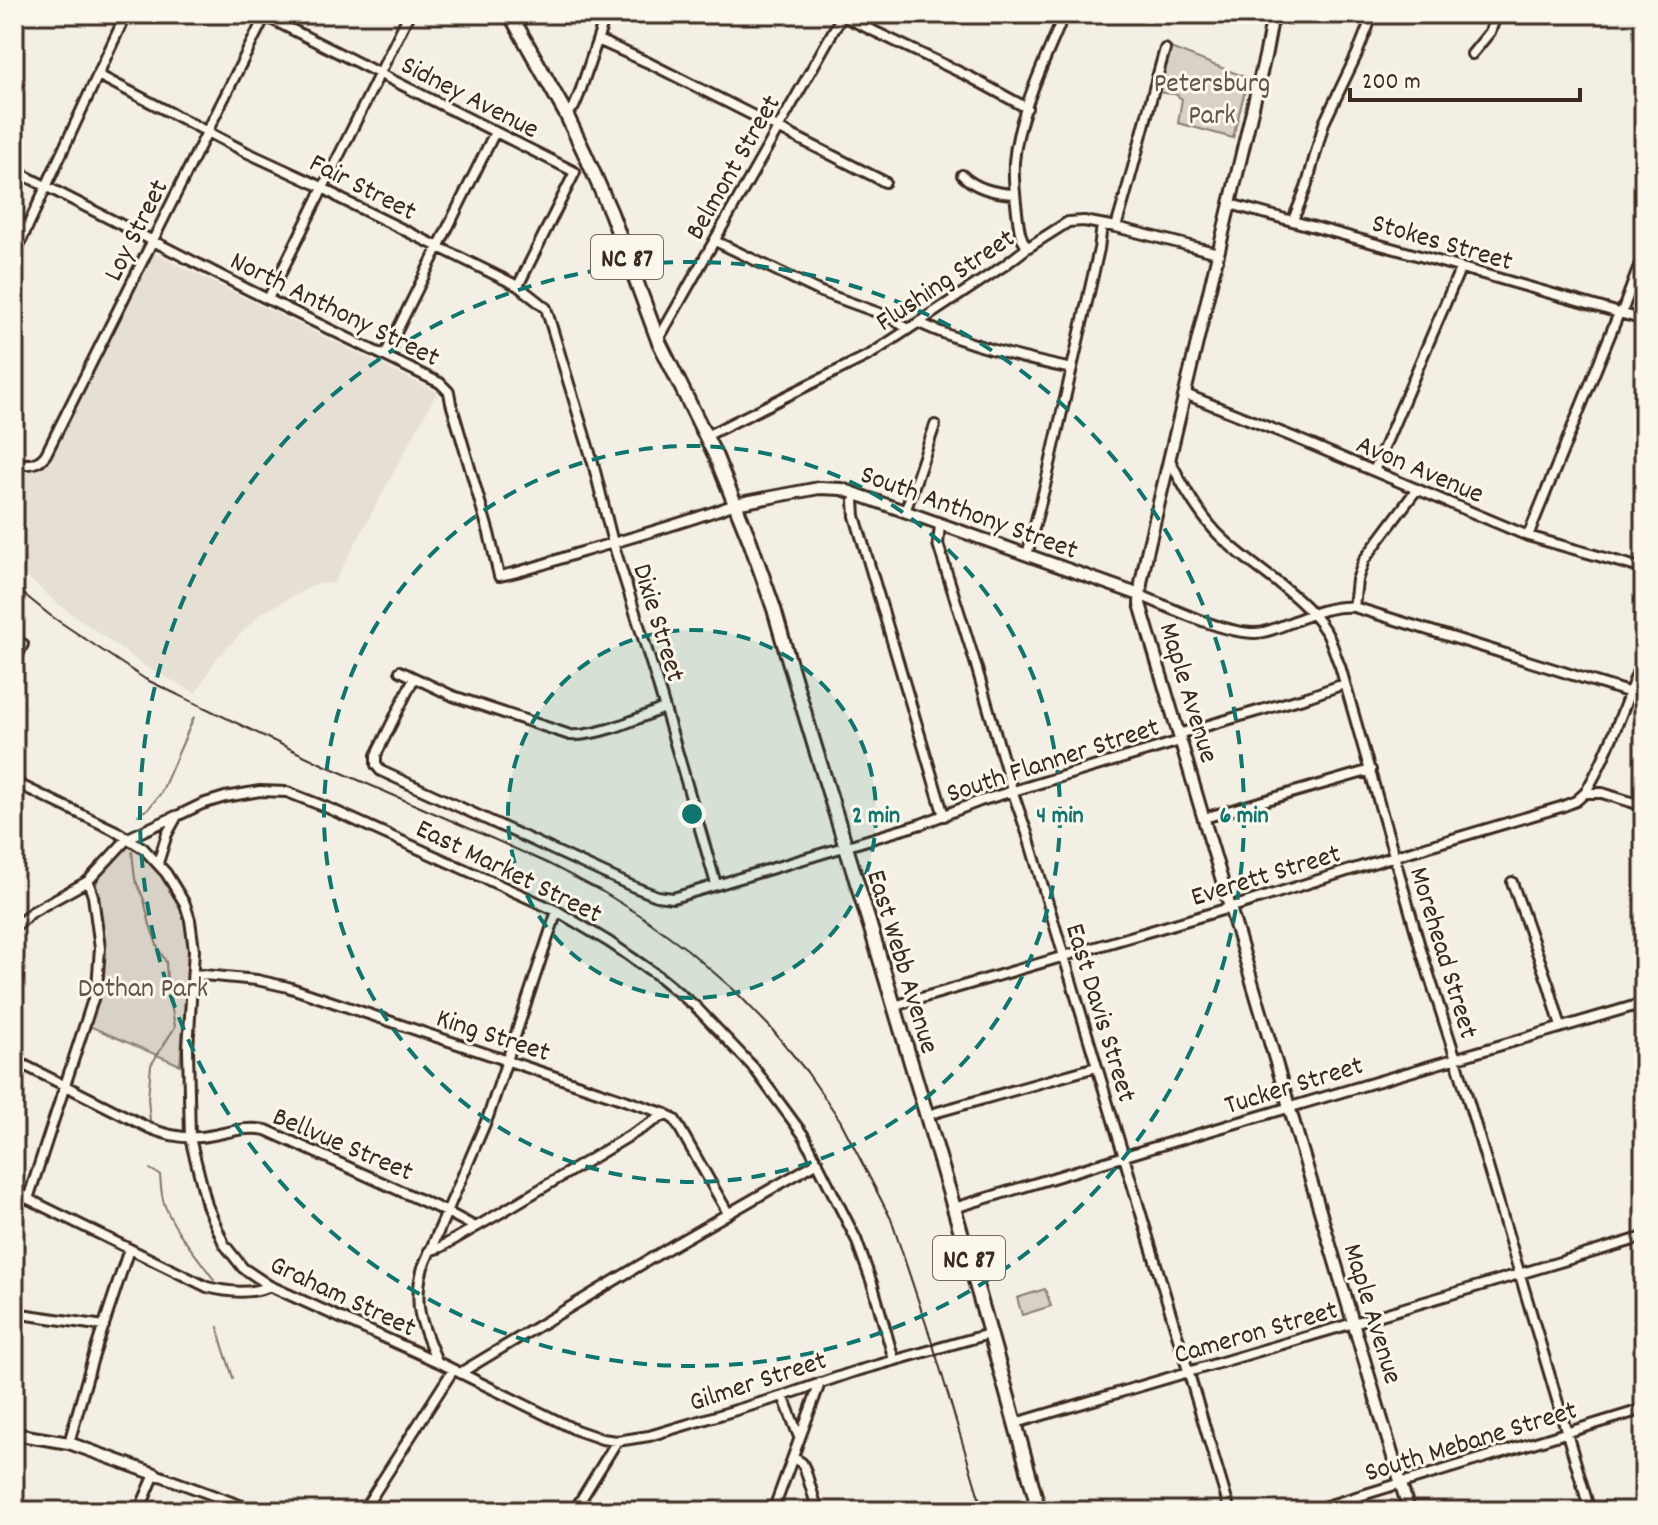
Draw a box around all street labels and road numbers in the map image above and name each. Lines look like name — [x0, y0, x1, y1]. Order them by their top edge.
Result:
street label: Sidney Avenue — [393, 48, 545, 151]
street label: Belmont Street — [678, 88, 793, 249]
street label: Fair Street — [301, 145, 422, 234]
street label: Loy Street — [96, 173, 181, 289]
street label: Stokes Street — [1366, 206, 1517, 284]
street label: Flushing Street — [869, 221, 1025, 344]
road number: NC 87 — [591, 235, 663, 279]
street label: North Anthony Street — [222, 243, 445, 380]
street label: Avon Avenue — [1349, 427, 1489, 516]
street label: South Anthony Street — [854, 457, 1083, 573]
street label: Dixie Street — [619, 559, 693, 688]
street label: Maple Avenue — [1146, 619, 1226, 768]
street label: South Flanner Street — [942, 709, 1165, 816]
street label: East Market Street — [408, 811, 608, 936]
street label: Everett Street — [1187, 836, 1346, 920]
street label: Morehead Street — [1396, 863, 1486, 1044]
street label: East Webb Avenue — [853, 866, 947, 1059]
street label: East Davis Street — [1052, 919, 1144, 1108]
street label: King Street — [430, 1001, 555, 1075]
street label: Tucker Street — [1220, 1048, 1369, 1128]
street label: Bellvue Street — [265, 1099, 419, 1194]
road number: NC 87 — [933, 1236, 1005, 1280]
street label: Maple Avenue — [1330, 1240, 1410, 1389]
street label: Graham Street — [262, 1247, 422, 1350]
street label: Cameron Street — [1170, 1292, 1343, 1377]
street label: Gilmer Street — [685, 1343, 832, 1425]
street label: South Mebane Street — [1360, 1392, 1583, 1495]

